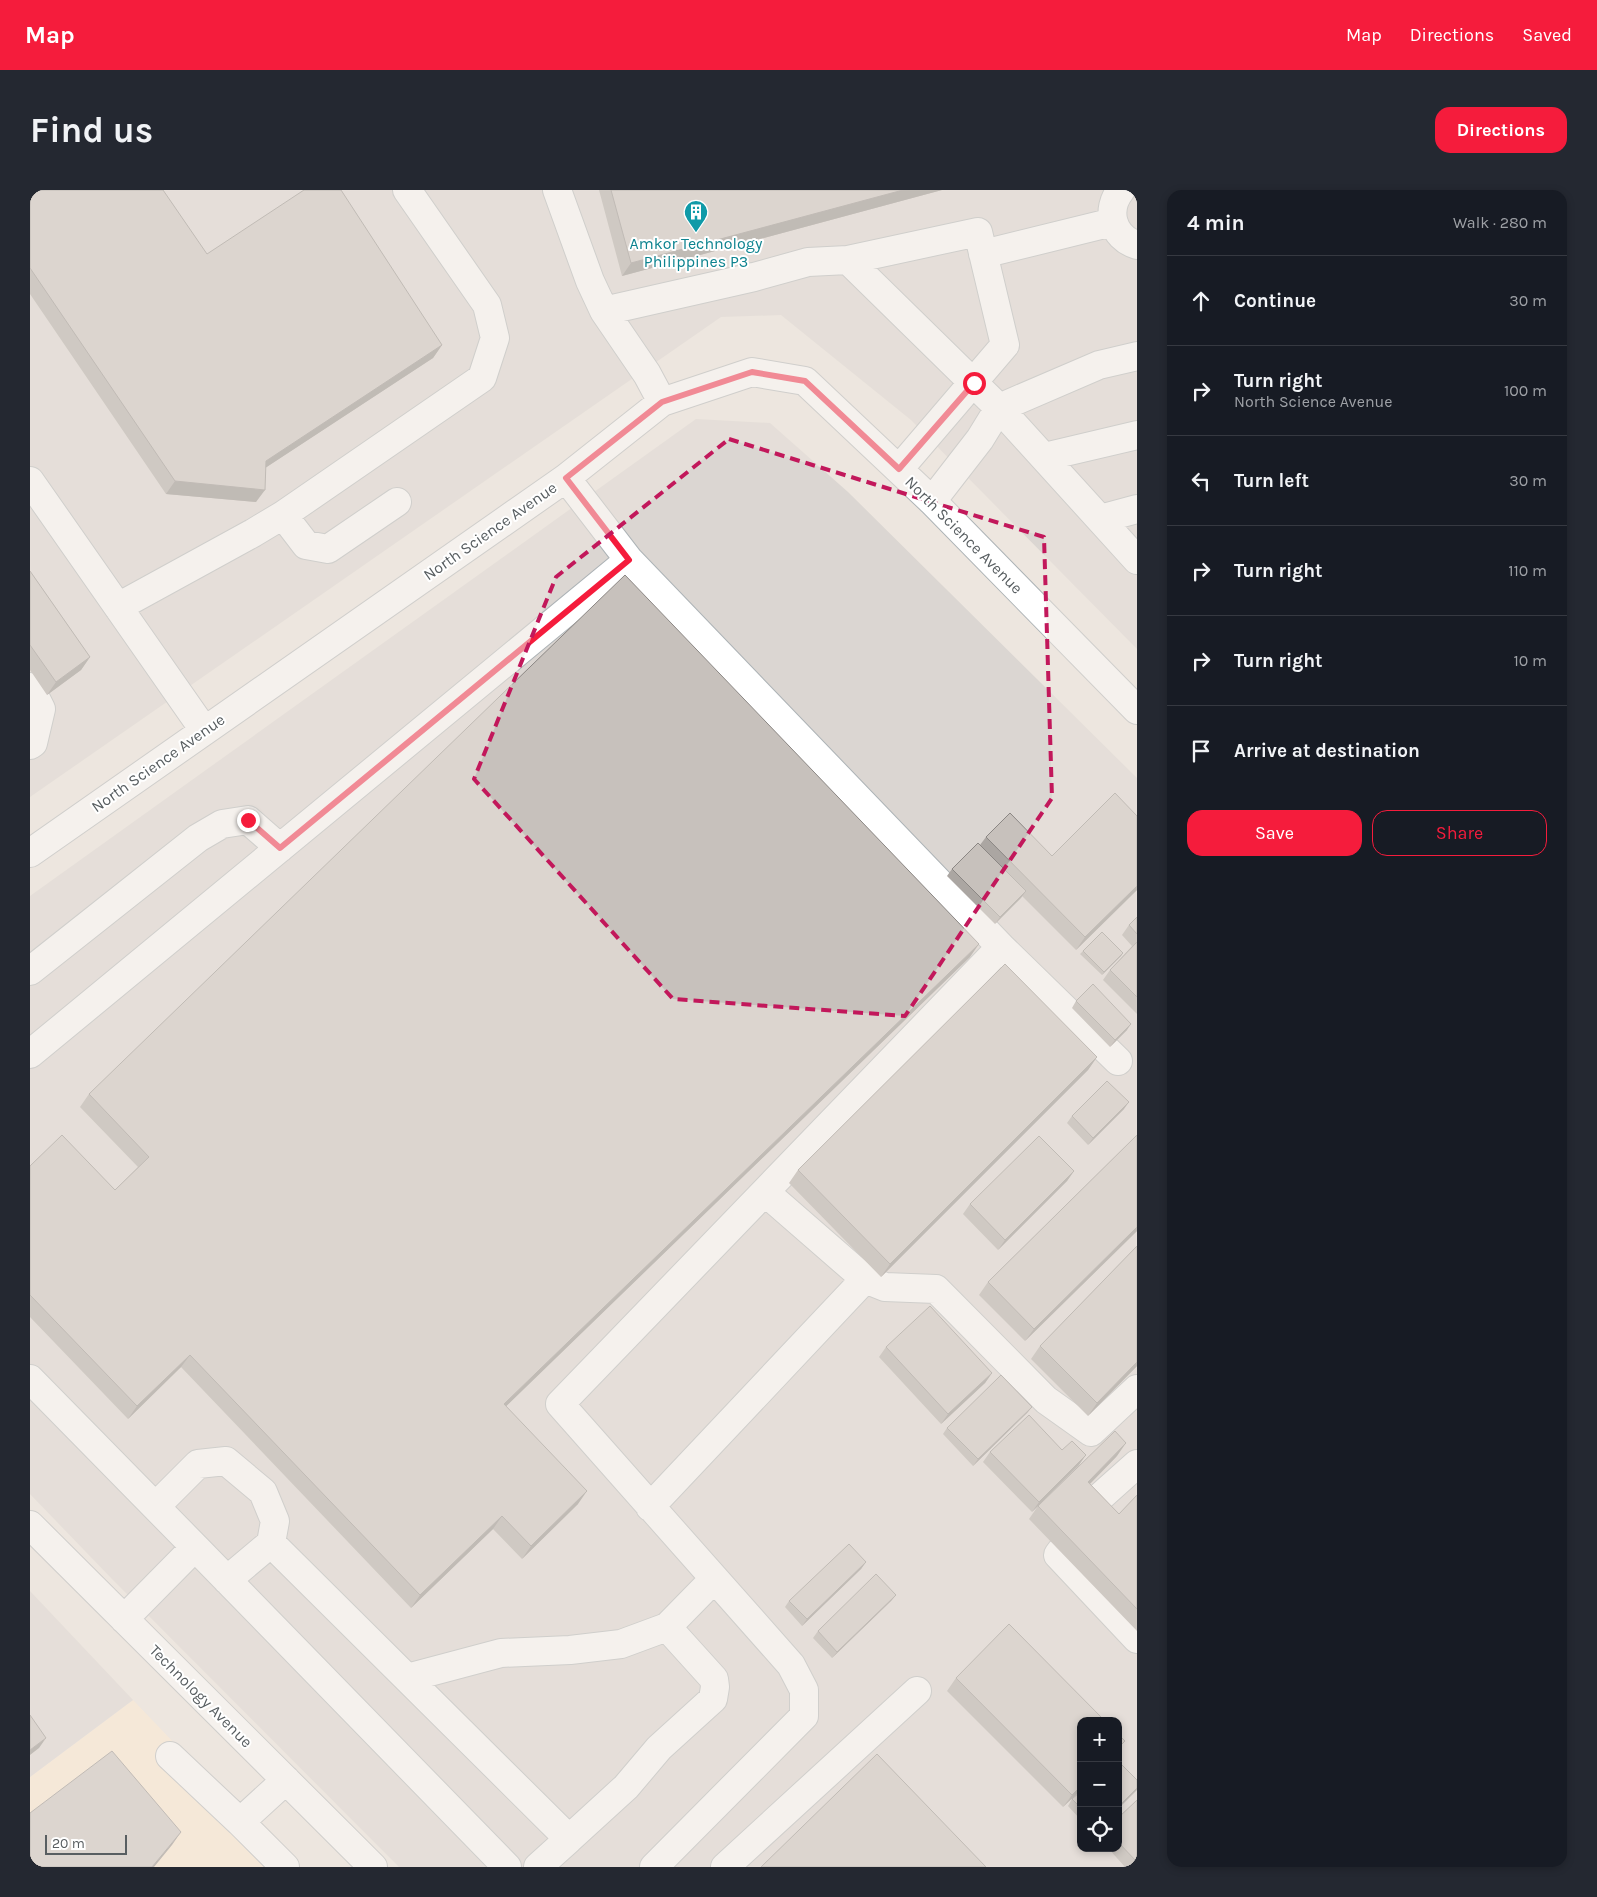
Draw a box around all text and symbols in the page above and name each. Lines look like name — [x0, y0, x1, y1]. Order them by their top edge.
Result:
text: Map — [25, 21, 75, 49]
text: Map — [1346, 24, 1382, 46]
text: Directions — [1410, 24, 1494, 46]
text: Saved — [1522, 24, 1572, 46]
button: Directions — [1435, 107, 1567, 153]
text: Find us — [30, 110, 153, 151]
building icon: Amkor Technology Philippines P3 — [683, 199, 709, 233]
text: 4 min — [1187, 211, 1245, 235]
text: Walk · 280 m — [1453, 213, 1547, 232]
place label: Amkor Technology Philippines P3 — [630, 234, 763, 271]
icon: ahead — [1187, 287, 1215, 315]
text: Continue — [1234, 290, 1316, 312]
text: 30 m — [1509, 291, 1547, 310]
text: Turn right — [1234, 370, 1323, 392]
route start — [963, 372, 986, 395]
icon: right — [1187, 377, 1215, 405]
text: 100 m — [1504, 381, 1547, 400]
text: North Science Avenue — [1234, 392, 1392, 411]
icon: left — [1187, 467, 1215, 495]
text: Turn left — [1234, 470, 1309, 492]
text: 30 m — [1509, 471, 1547, 490]
street label: North Science Avenue — [901, 472, 1027, 598]
street label: North Science Avenue — [420, 478, 560, 584]
icon: right — [1187, 557, 1215, 585]
text: Turn right — [1234, 560, 1323, 582]
text: 110 m — [1508, 561, 1547, 580]
icon: right — [1187, 647, 1215, 675]
text: Turn right — [1234, 650, 1323, 672]
text: 10 m — [1513, 651, 1547, 670]
street label: North Science Avenue — [88, 710, 228, 816]
icon: arrive — [1187, 737, 1215, 765]
text: Arrive at destination — [1234, 740, 1420, 762]
route end — [237, 809, 260, 832]
button: Save — [1187, 810, 1362, 856]
button: Share — [1372, 810, 1547, 856]
street label: Technology Avenue — [146, 1641, 256, 1751]
map controls — [1077, 1717, 1122, 1852]
button: + — [1077, 1717, 1122, 1762]
button: − — [1077, 1762, 1122, 1807]
button: locate — [1077, 1807, 1122, 1852]
scale bar — [45, 1832, 128, 1855]
text: 20 m — [52, 1835, 85, 1852]

